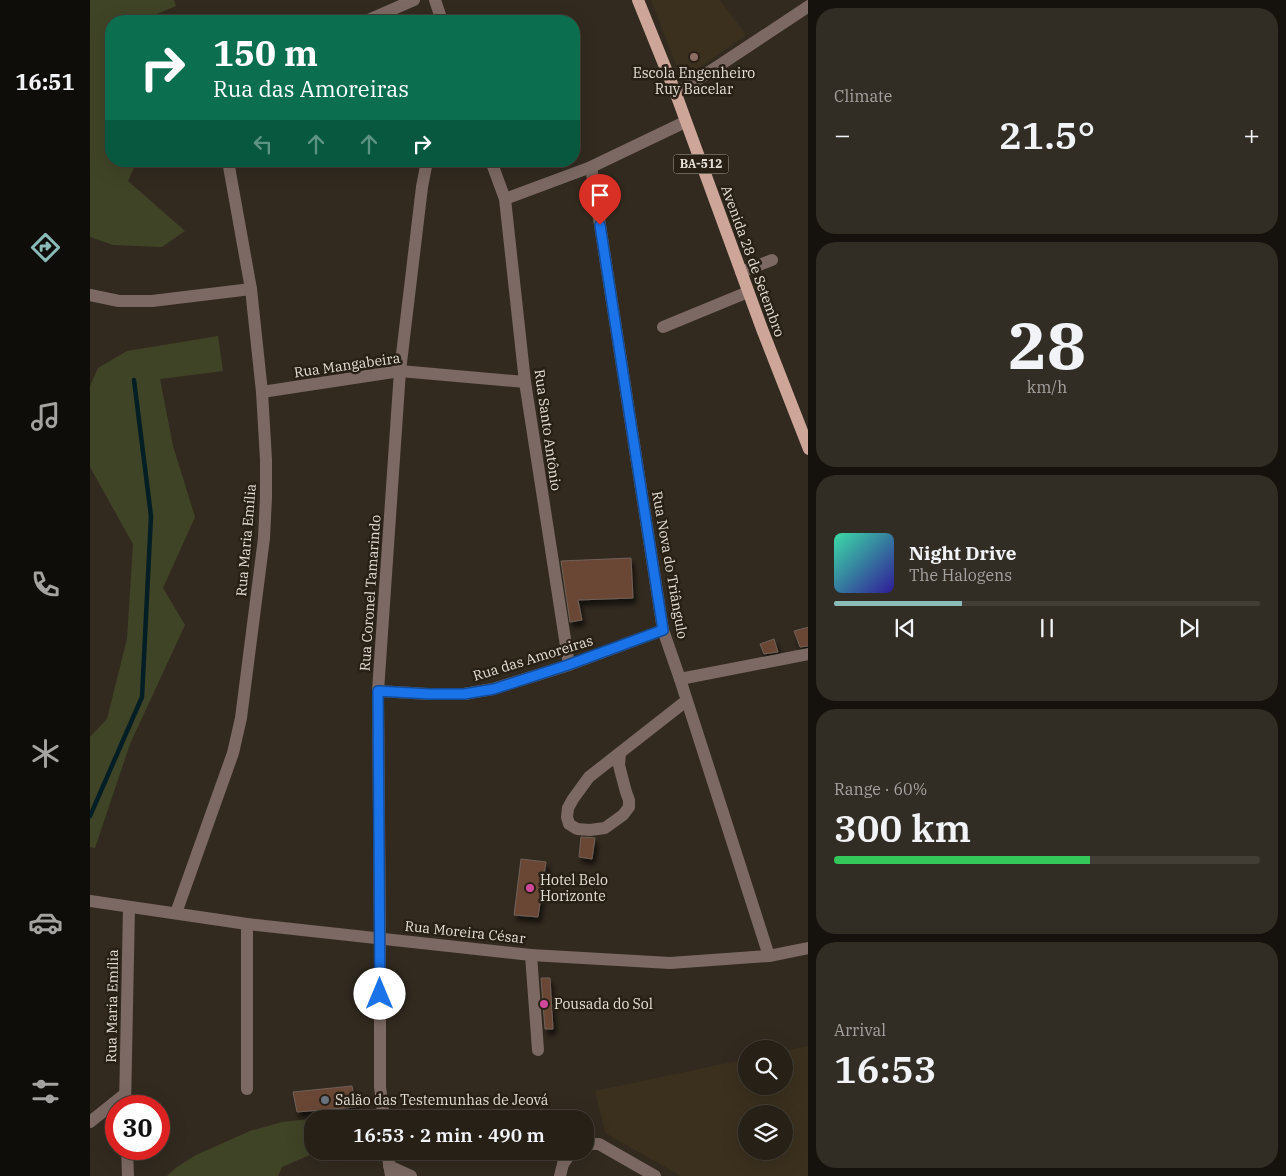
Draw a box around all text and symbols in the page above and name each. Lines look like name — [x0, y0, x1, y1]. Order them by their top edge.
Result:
text: 150 m — [213, 30, 318, 76]
icon: right — [130, 35, 195, 100]
marker: Escola Engenheiro Ruy Bacelar — [688, 51, 700, 63]
place label: Escola Engenheiro Ruy Bacelar — [633, 64, 755, 98]
text: 16:51 — [15, 67, 75, 96]
text: Rua das Amoreiras — [213, 74, 409, 103]
text: Climate — [834, 86, 892, 106]
text: 21.5° — [999, 110, 1095, 159]
text: − — [834, 116, 851, 153]
text: + — [1243, 116, 1260, 153]
icon: left — [249, 130, 277, 158]
icon: ahead — [302, 130, 330, 158]
icon: ahead — [355, 130, 383, 158]
icon: right — [408, 130, 436, 158]
road number: BA-512 — [674, 154, 728, 173]
pin — [579, 174, 621, 225]
icon: arrive — [586, 181, 614, 209]
street label: Avenida 28 de Setembro — [717, 183, 789, 339]
icon: directions — [28, 230, 63, 265]
text: 28 — [1008, 302, 1086, 387]
street label: Rua Mangabeira — [293, 349, 402, 381]
street label: Rua Santo Antônio — [531, 368, 565, 492]
text: km/h — [1027, 377, 1067, 397]
icon: music — [28, 399, 63, 434]
street label: Rua Maria Emília — [232, 482, 260, 597]
street label: Rua Nova do Triângulo — [648, 490, 692, 640]
street label: Rua Coronel Tamarindo — [356, 514, 384, 672]
text: Night Drive — [909, 541, 1017, 565]
text: The Halogens — [909, 565, 1012, 585]
icon: phone — [28, 567, 63, 602]
icon: previous — [891, 614, 919, 642]
icon: pause — [1033, 614, 1061, 642]
icon: next — [1175, 614, 1203, 642]
street label: Rua das Amoreiras — [471, 631, 595, 685]
icon: climate — [28, 736, 63, 771]
text: Range · 60% — [834, 779, 927, 799]
text: 300 km — [834, 803, 971, 852]
place label: Hotel Belo Horizonte — [540, 871, 608, 905]
marker: Hotel Belo Horizonte — [524, 882, 536, 894]
icon: car — [28, 905, 63, 940]
street label: Rua Moreira César — [404, 917, 527, 947]
street label: Rua Maria Emília — [102, 949, 122, 1063]
position arrow — [353, 967, 405, 1019]
place label: Pousada do Sol — [554, 995, 653, 1013]
marker: Pousada do Sol — [538, 998, 550, 1010]
text: Arrival — [834, 1020, 886, 1040]
map controls — [738, 1040, 793, 1160]
button: search — [738, 1040, 793, 1095]
text: 16:53 — [834, 1044, 937, 1093]
icon: filters — [28, 1074, 63, 1109]
place label: Salão das Testemunhas de Jeová — [335, 1091, 549, 1109]
marker: Salão das Testemunhas de Jeová — [319, 1094, 331, 1106]
speed limit sign: 30 — [105, 1095, 170, 1160]
button: layers — [738, 1105, 793, 1160]
text: 16:53 · 2 min · 490 m — [353, 1123, 545, 1147]

